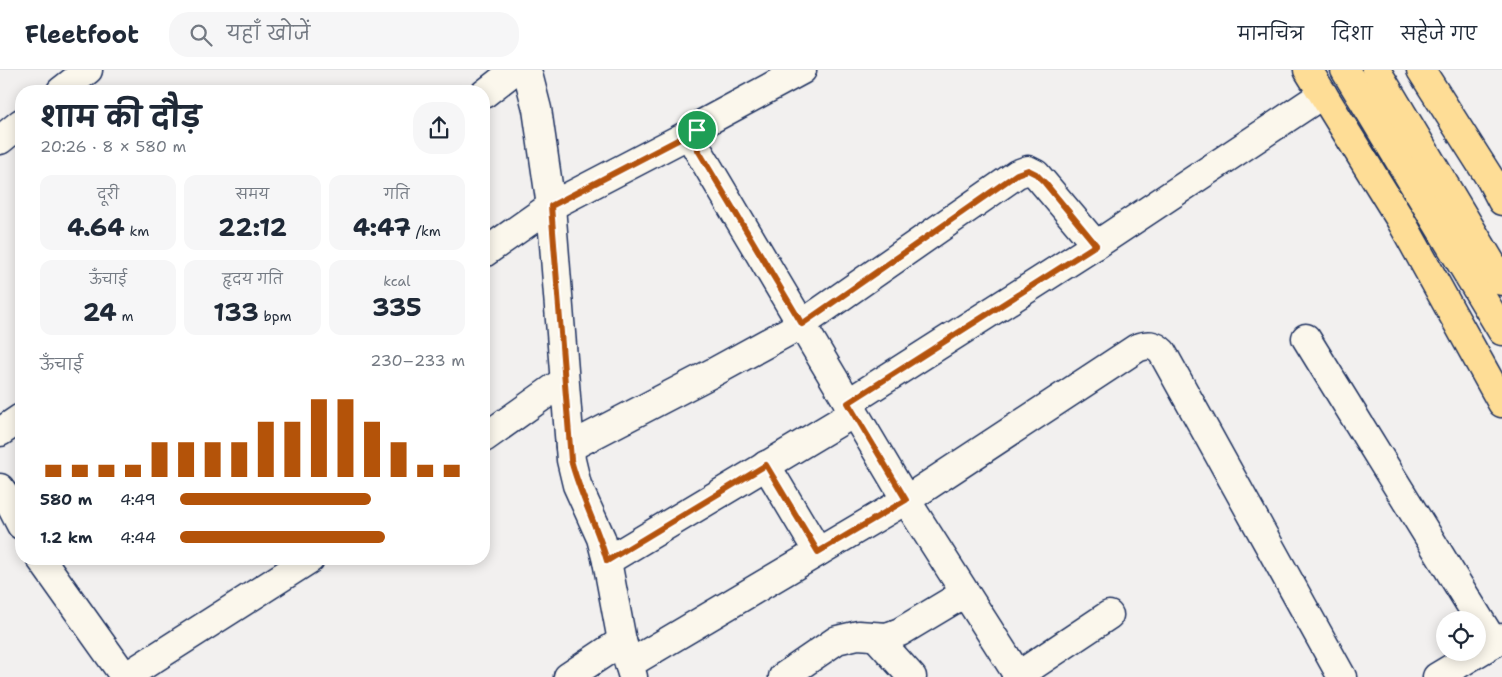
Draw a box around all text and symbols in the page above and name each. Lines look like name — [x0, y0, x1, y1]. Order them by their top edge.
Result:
search box — [169, 12, 519, 57]
text: Fleetfoot — [25, 19, 139, 51]
icon: search — [187, 21, 215, 49]
text: यहाँ खोजें — [227, 21, 310, 46]
text: मानचित्र — [1238, 22, 1304, 46]
text: दिशा — [1332, 22, 1373, 46]
text: सहेजे गए — [1401, 22, 1477, 46]
text: शाम की दौड़ — [40, 98, 201, 136]
button: share — [413, 102, 465, 154]
pin — [676, 109, 718, 151]
icon: arrive — [683, 116, 711, 144]
text: 20:26 · 8 × 580 m — [40, 136, 186, 157]
text: दूरी — [97, 185, 119, 203]
text: समय — [236, 185, 269, 203]
text: गति — [384, 185, 410, 203]
text: 4.64 — [67, 210, 125, 244]
text: 22:12 — [218, 210, 287, 244]
text: 4:47 — [353, 210, 411, 244]
text: km — [125, 222, 149, 240]
text: /km — [411, 222, 441, 240]
text: ऊँचाई — [89, 270, 127, 288]
text: हृदय गति — [222, 270, 283, 288]
text: kcal — [383, 272, 410, 290]
text: 335 — [372, 290, 422, 324]
text: 24 — [83, 295, 117, 329]
text: 133 — [213, 295, 259, 329]
text: m — [117, 307, 134, 325]
text: bpm — [259, 307, 292, 325]
text: 230–233 m — [370, 350, 465, 371]
text: ऊँचाई — [40, 354, 83, 375]
text: 580 m — [40, 489, 92, 510]
text: 4:49 — [120, 489, 156, 510]
text: 1.2 km — [40, 527, 93, 548]
text: 4:44 — [120, 527, 156, 548]
map controls — [1436, 611, 1486, 661]
button: locate — [1436, 611, 1486, 661]

